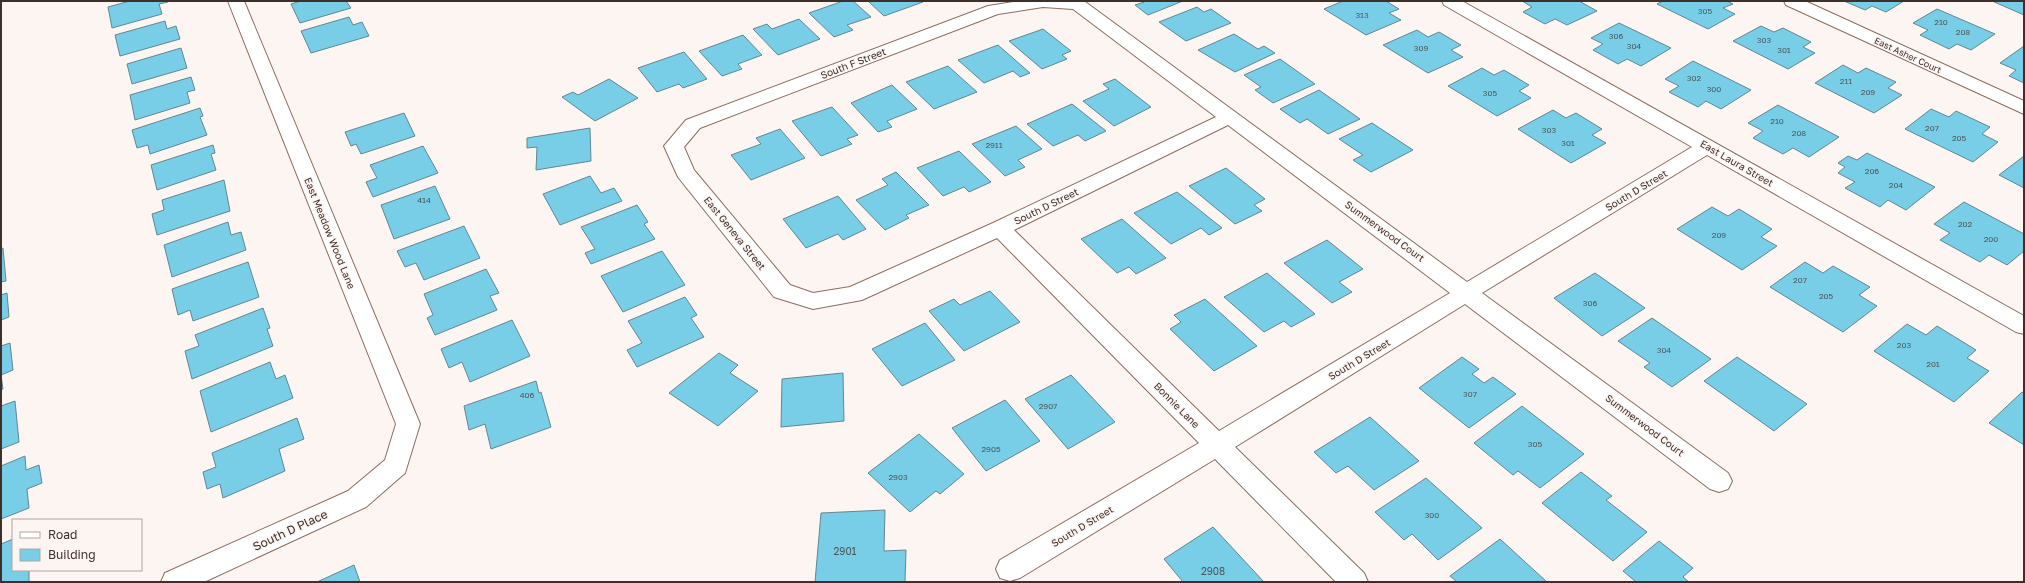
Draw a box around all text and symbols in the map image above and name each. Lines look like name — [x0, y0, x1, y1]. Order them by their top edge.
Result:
house number: 305 — [1698, 6, 1712, 16]
house number: 313 — [1355, 10, 1369, 20]
house number: 210 — [1934, 17, 1948, 27]
house number: 208 — [1956, 27, 1970, 37]
house number: 306 — [1609, 31, 1623, 41]
house number: 303 — [1757, 35, 1771, 45]
street label: East Asher Court — [1873, 35, 1944, 75]
house number: 304 — [1627, 41, 1641, 51]
house number: 309 — [1414, 43, 1428, 53]
street label: South F Street — [819, 45, 887, 81]
house number: 301 — [1777, 45, 1791, 55]
house number: 302 — [1687, 73, 1701, 83]
house number: 211 — [1840, 76, 1852, 86]
house number: 300 — [1707, 84, 1721, 94]
house number: 209 — [1861, 87, 1875, 97]
house number: 305 — [1483, 88, 1497, 98]
house number: 210 — [1770, 116, 1784, 126]
house number: 207 — [1925, 123, 1939, 133]
house number: 303 — [1542, 125, 1556, 135]
house number: 208 — [1792, 128, 1806, 138]
house number: 205 — [1952, 133, 1966, 143]
street label: East Laura Street — [1698, 137, 1776, 189]
house number: 301 — [1561, 138, 1575, 148]
house number: 2911 — [985, 140, 1003, 150]
house number: 206 — [1865, 166, 1879, 176]
street label: South D Street — [1603, 167, 1669, 213]
street label: East Meadow Wood Lane — [302, 175, 358, 291]
house number: 204 — [1889, 180, 1903, 190]
street label: South D Street — [1012, 185, 1080, 227]
street label: East Geneva Street — [702, 194, 768, 272]
house number: 414 — [417, 195, 431, 205]
street label: Summerwood Court — [1343, 198, 1427, 264]
house number: 202 — [1958, 219, 1972, 229]
house number: 209 — [1712, 230, 1726, 240]
house number: 200 — [1984, 234, 1998, 244]
house number: 207 — [1793, 275, 1807, 285]
house number: 205 — [1819, 291, 1833, 301]
house number: 306 — [1583, 298, 1597, 308]
street label: South D Street — [1326, 336, 1392, 382]
house number: 203 — [1897, 340, 1911, 350]
house number: 304 — [1657, 345, 1671, 355]
house number: 201 — [1926, 359, 1940, 369]
street label: Bonnie Lane — [1152, 380, 1202, 430]
house number: 307 — [1463, 389, 1477, 399]
house number: 406 — [520, 390, 534, 400]
street label: Summerwood Court — [1603, 391, 1687, 459]
house number: 2907 — [1039, 401, 1057, 411]
house number: 305 — [1528, 439, 1542, 449]
house number: 2905 — [981, 444, 1001, 454]
house number: 2903 — [888, 472, 908, 482]
street label: South D Street — [1049, 503, 1115, 549]
street label: South D Place — [250, 506, 330, 554]
house number: 300 — [1425, 510, 1439, 520]
legend — [12, 519, 142, 571]
text: Road — [48, 527, 77, 542]
house number: 2901 — [834, 545, 857, 557]
text: Building — [48, 547, 96, 562]
house number: 2908 — [1201, 565, 1225, 577]

